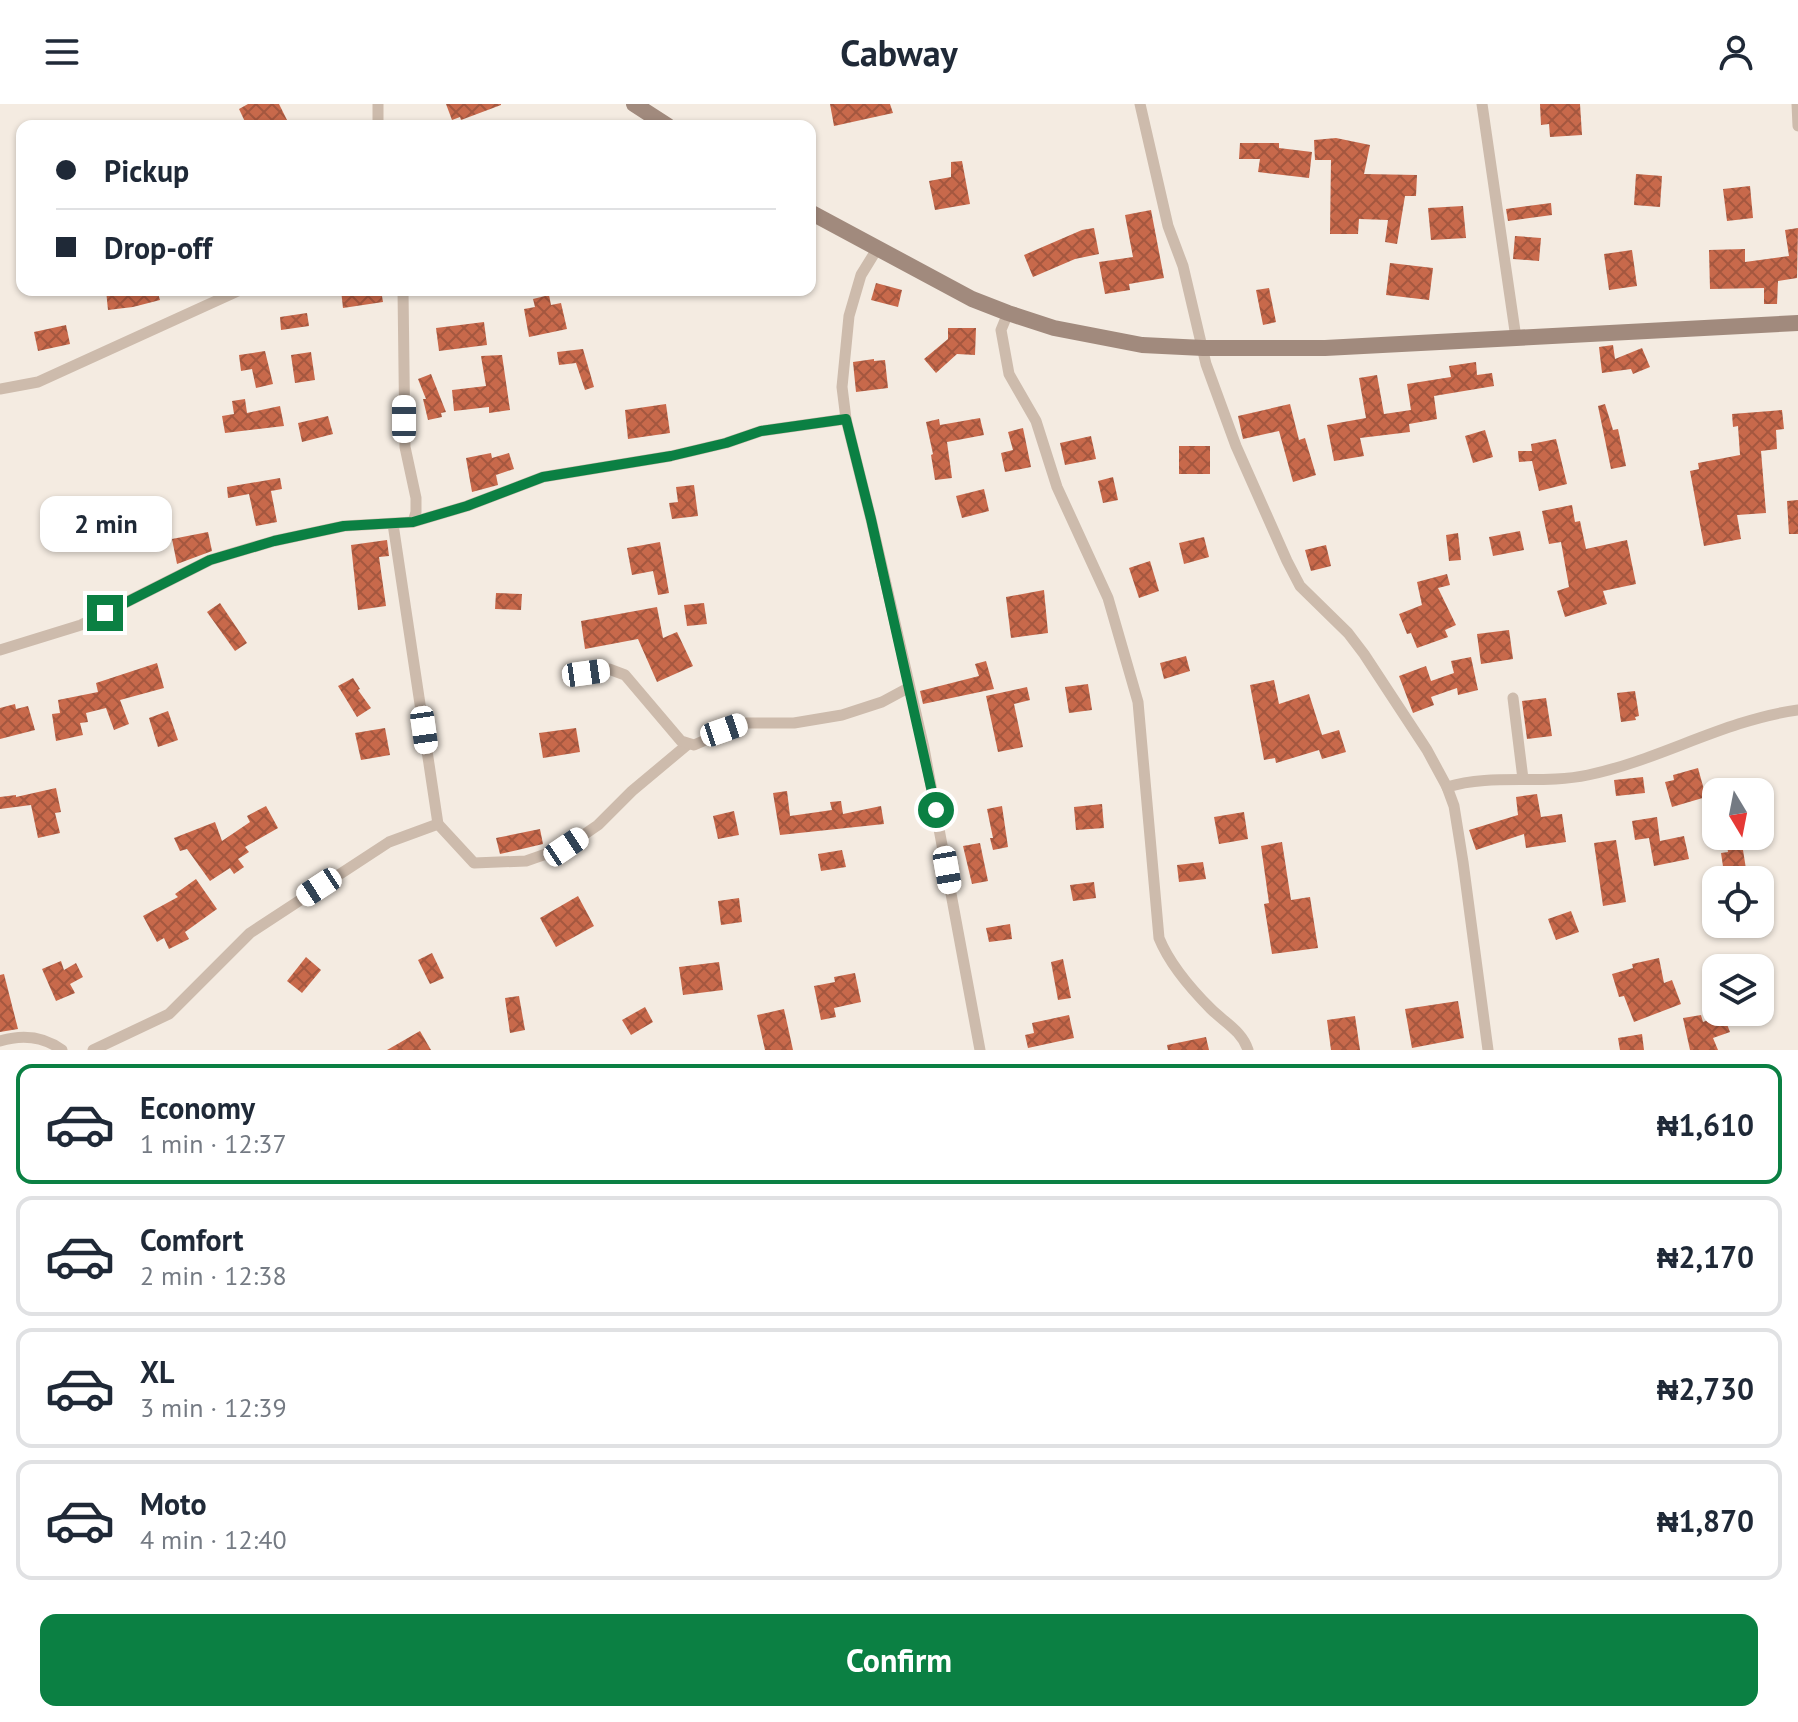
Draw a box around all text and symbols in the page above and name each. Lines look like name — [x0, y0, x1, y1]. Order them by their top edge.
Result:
text: Cabway — [840, 29, 958, 76]
icon: menu — [40, 30, 84, 74]
icon: person — [1714, 30, 1758, 74]
text: Pickup — [104, 151, 189, 190]
text: Drop-off — [104, 228, 212, 267]
car — [392, 395, 416, 443]
callout: 2 min — [39, 497, 171, 553]
text: 2 min — [74, 507, 138, 540]
route end — [87, 595, 123, 631]
car — [561, 658, 611, 688]
car — [409, 705, 439, 755]
car — [697, 711, 751, 749]
north arrow — [1702, 778, 1774, 850]
map controls — [1702, 778, 1774, 1026]
route start — [918, 792, 954, 828]
car — [539, 824, 593, 870]
car — [931, 844, 963, 896]
car — [292, 864, 346, 910]
button: locate — [1702, 866, 1774, 938]
button: layers — [1702, 954, 1774, 1026]
icon: car — [44, 1088, 116, 1160]
text: Economy — [140, 1088, 255, 1127]
text: ₦1,610 — [1657, 1105, 1754, 1144]
text: 1 min · 12:37 — [140, 1127, 287, 1160]
icon: car — [44, 1220, 116, 1292]
text: Comfort — [140, 1220, 243, 1259]
text: ₦2,170 — [1657, 1237, 1754, 1276]
text: 2 min · 12:38 — [140, 1259, 287, 1292]
icon: car — [44, 1352, 116, 1424]
text: XL — [140, 1352, 174, 1391]
text: ₦2,730 — [1657, 1369, 1754, 1408]
text: 3 min · 12:39 — [140, 1391, 287, 1424]
icon: car — [44, 1484, 116, 1556]
text: Moto — [140, 1484, 207, 1523]
text: ₦1,870 — [1657, 1501, 1754, 1540]
text: 4 min · 12:40 — [140, 1523, 287, 1556]
button: Confirm — [40, 1614, 1758, 1706]

